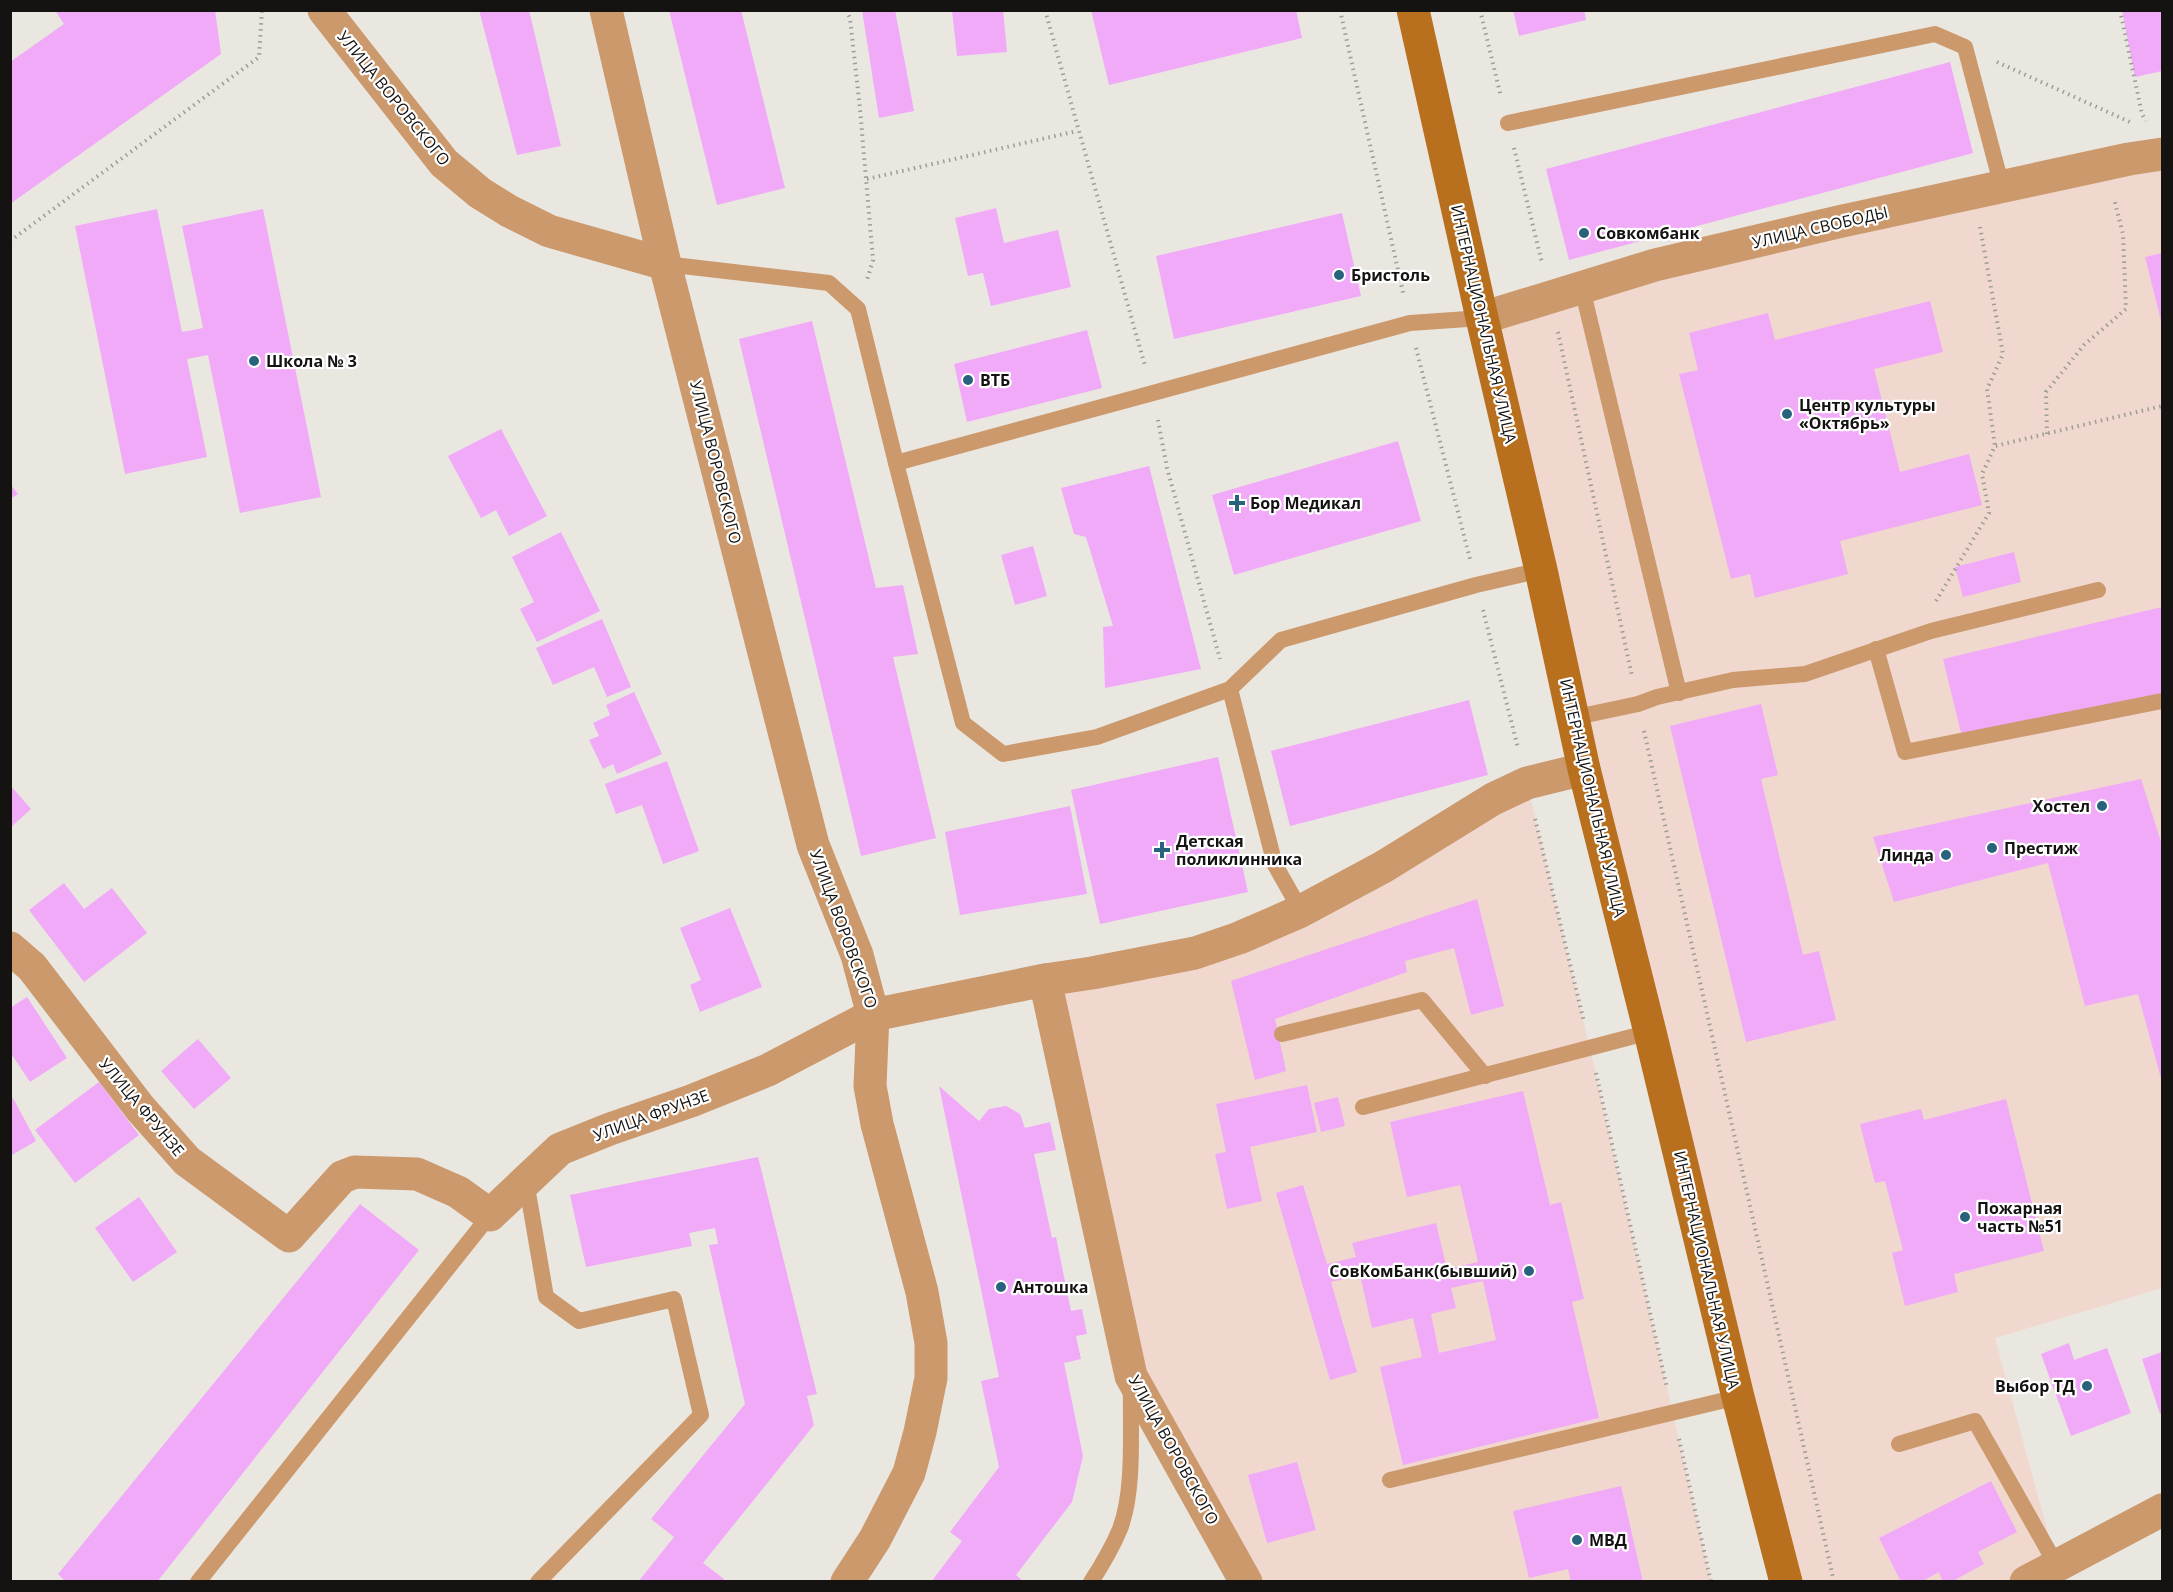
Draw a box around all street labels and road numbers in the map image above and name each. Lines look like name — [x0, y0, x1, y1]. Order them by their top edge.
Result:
street label: УЛИЦА ВОРОВСКОГО — [333, 26, 455, 170]
street label: УЛИЦА СВОБОДЫ — [1750, 201, 1890, 253]
street label: ИНТЕРНАЦИОНАЛЬНАЯ УЛИЦА — [1446, 203, 1522, 446]
street label: УЛИЦА ВОРОВСКОГО — [685, 378, 747, 546]
street label: ИНТЕРНАЦИОНАЛЬНАЯ УЛИЦА — [1555, 677, 1631, 920]
street label: УЛИЦА ВОРОВСКОГО — [805, 846, 883, 1012]
street label: УЛИЦА ФРУНЗЕ — [94, 1053, 190, 1161]
street label: УЛИЦА ФРУНЗЕ — [590, 1084, 712, 1146]
street label: ИНТЕРНАЦИОНАЛЬНАЯ УЛИЦА — [1669, 1149, 1745, 1392]
street label: УЛИЦА ВОРОВСКОГО — [1124, 1371, 1224, 1529]

